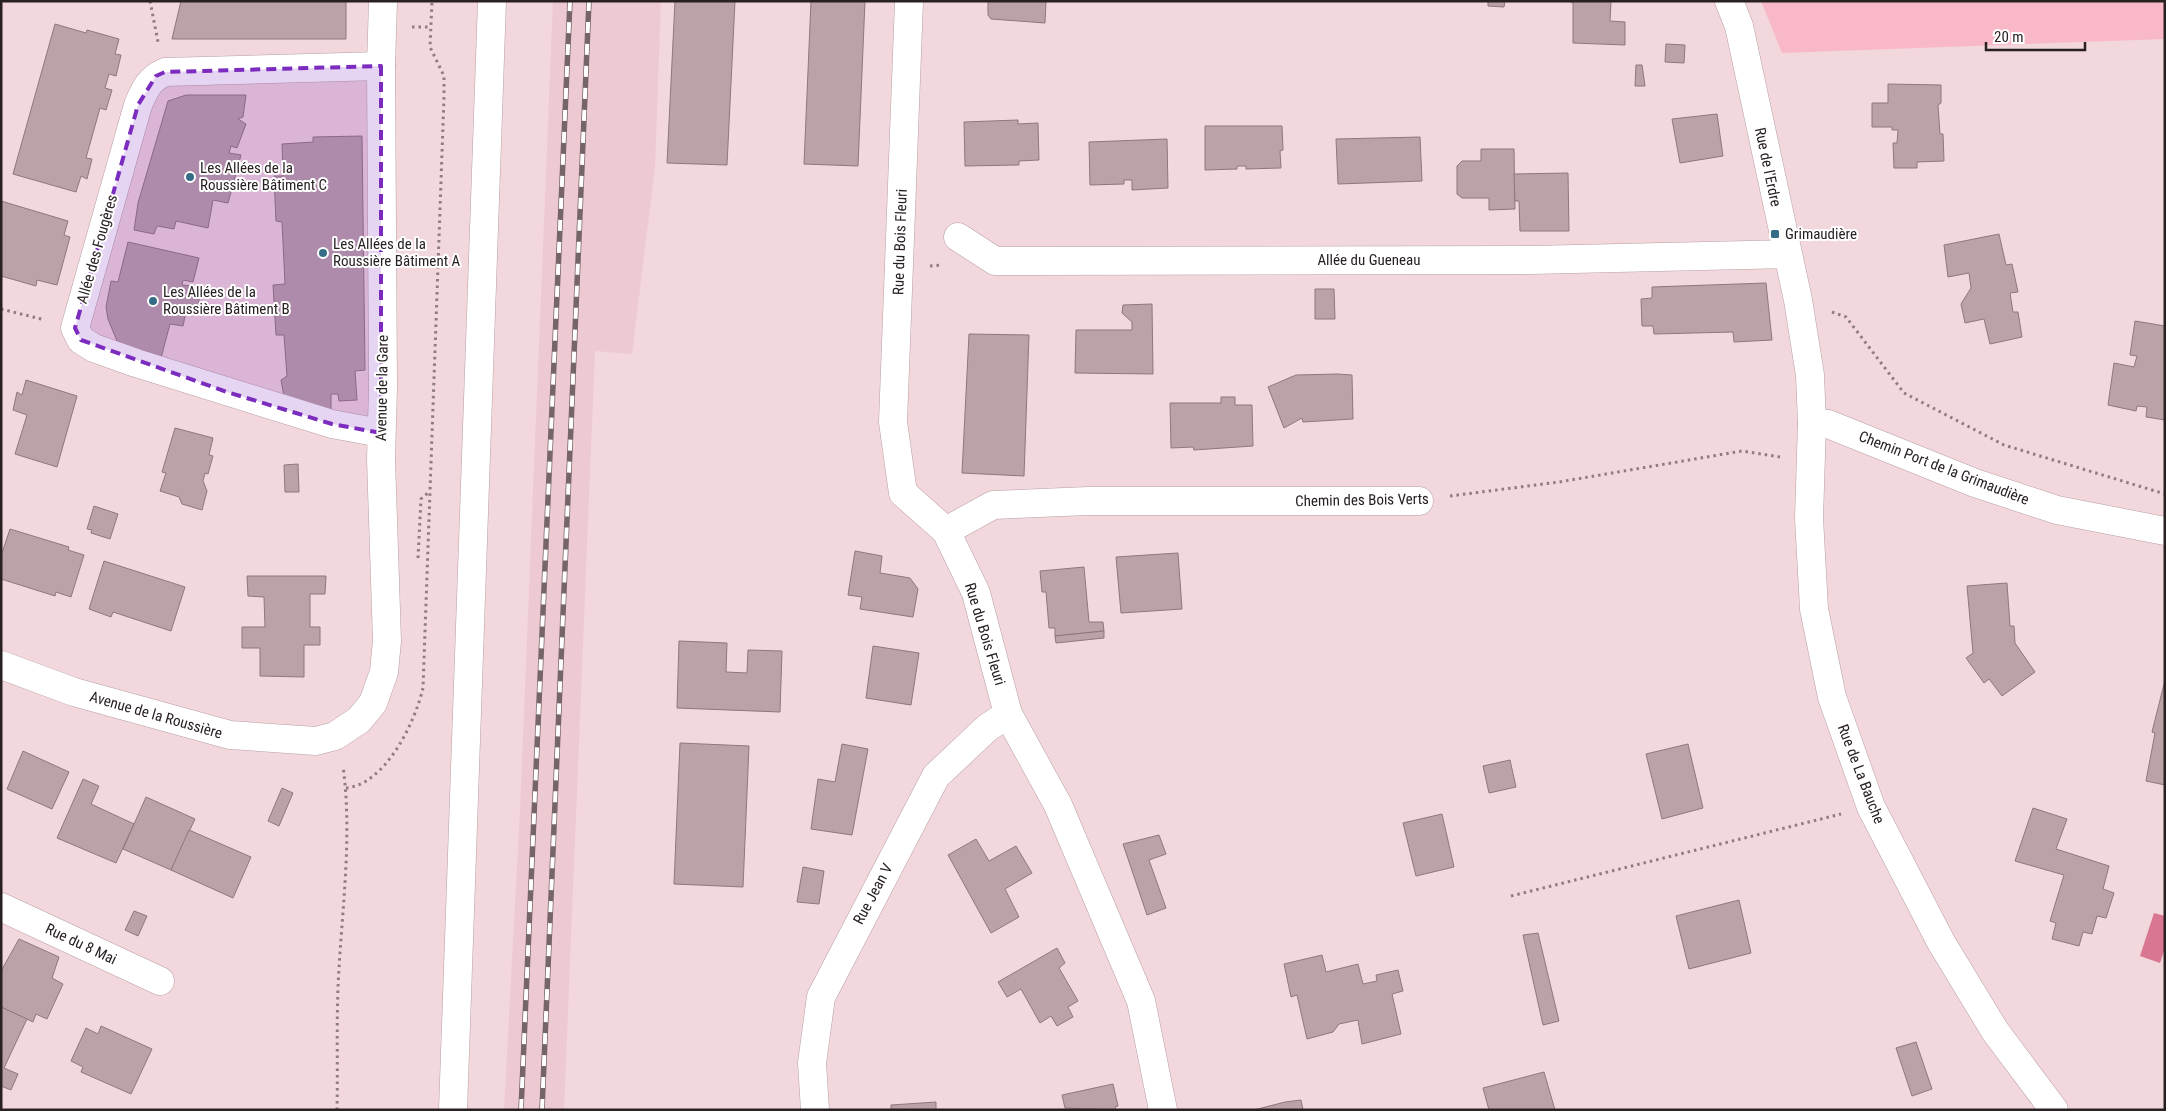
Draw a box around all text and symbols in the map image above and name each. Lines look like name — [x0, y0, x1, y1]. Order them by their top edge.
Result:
scale bar — [1986, 20, 2085, 52]
text: 20 m — [1994, 28, 2024, 46]
street label: Rue de l'Erdre — [1751, 126, 1785, 208]
place label: Les Allées de la Roussière Bâtiment C — [200, 159, 327, 194]
marker: Les Allées de la Roussière Bâtiment C — [184, 171, 196, 183]
street label: Rue du Bois Fleuri — [889, 189, 911, 295]
street label: Allée des Fougères — [73, 192, 121, 305]
place label: Grimaudière — [1785, 225, 1857, 243]
marker: Grimaudière — [1769, 228, 1781, 240]
place label: Les Allées de la Roussière Bâtiment A — [333, 235, 461, 270]
marker: Les Allées de la Roussière Bâtiment A — [317, 247, 329, 259]
street label: Allée du Gueneau — [1317, 251, 1421, 269]
place label: Les Allées de la Roussière Bâtiment B — [163, 283, 290, 318]
marker: Les Allées de la Roussière Bâtiment B — [147, 295, 159, 307]
street label: Avenue de la Gare — [372, 335, 392, 441]
street label: Chemin Port de la Grimaudière — [1856, 427, 2032, 509]
street label: Chemin des Bois Verts — [1295, 490, 1429, 510]
street label: Rue du Bois Fleuri — [961, 581, 1009, 687]
street label: Avenue de la Roussière — [88, 687, 224, 743]
street label: Rue de La Bauche — [1834, 722, 1888, 826]
street label: Rue Jean V — [849, 860, 897, 927]
street label: Rue du 8 Mai — [42, 920, 120, 968]

